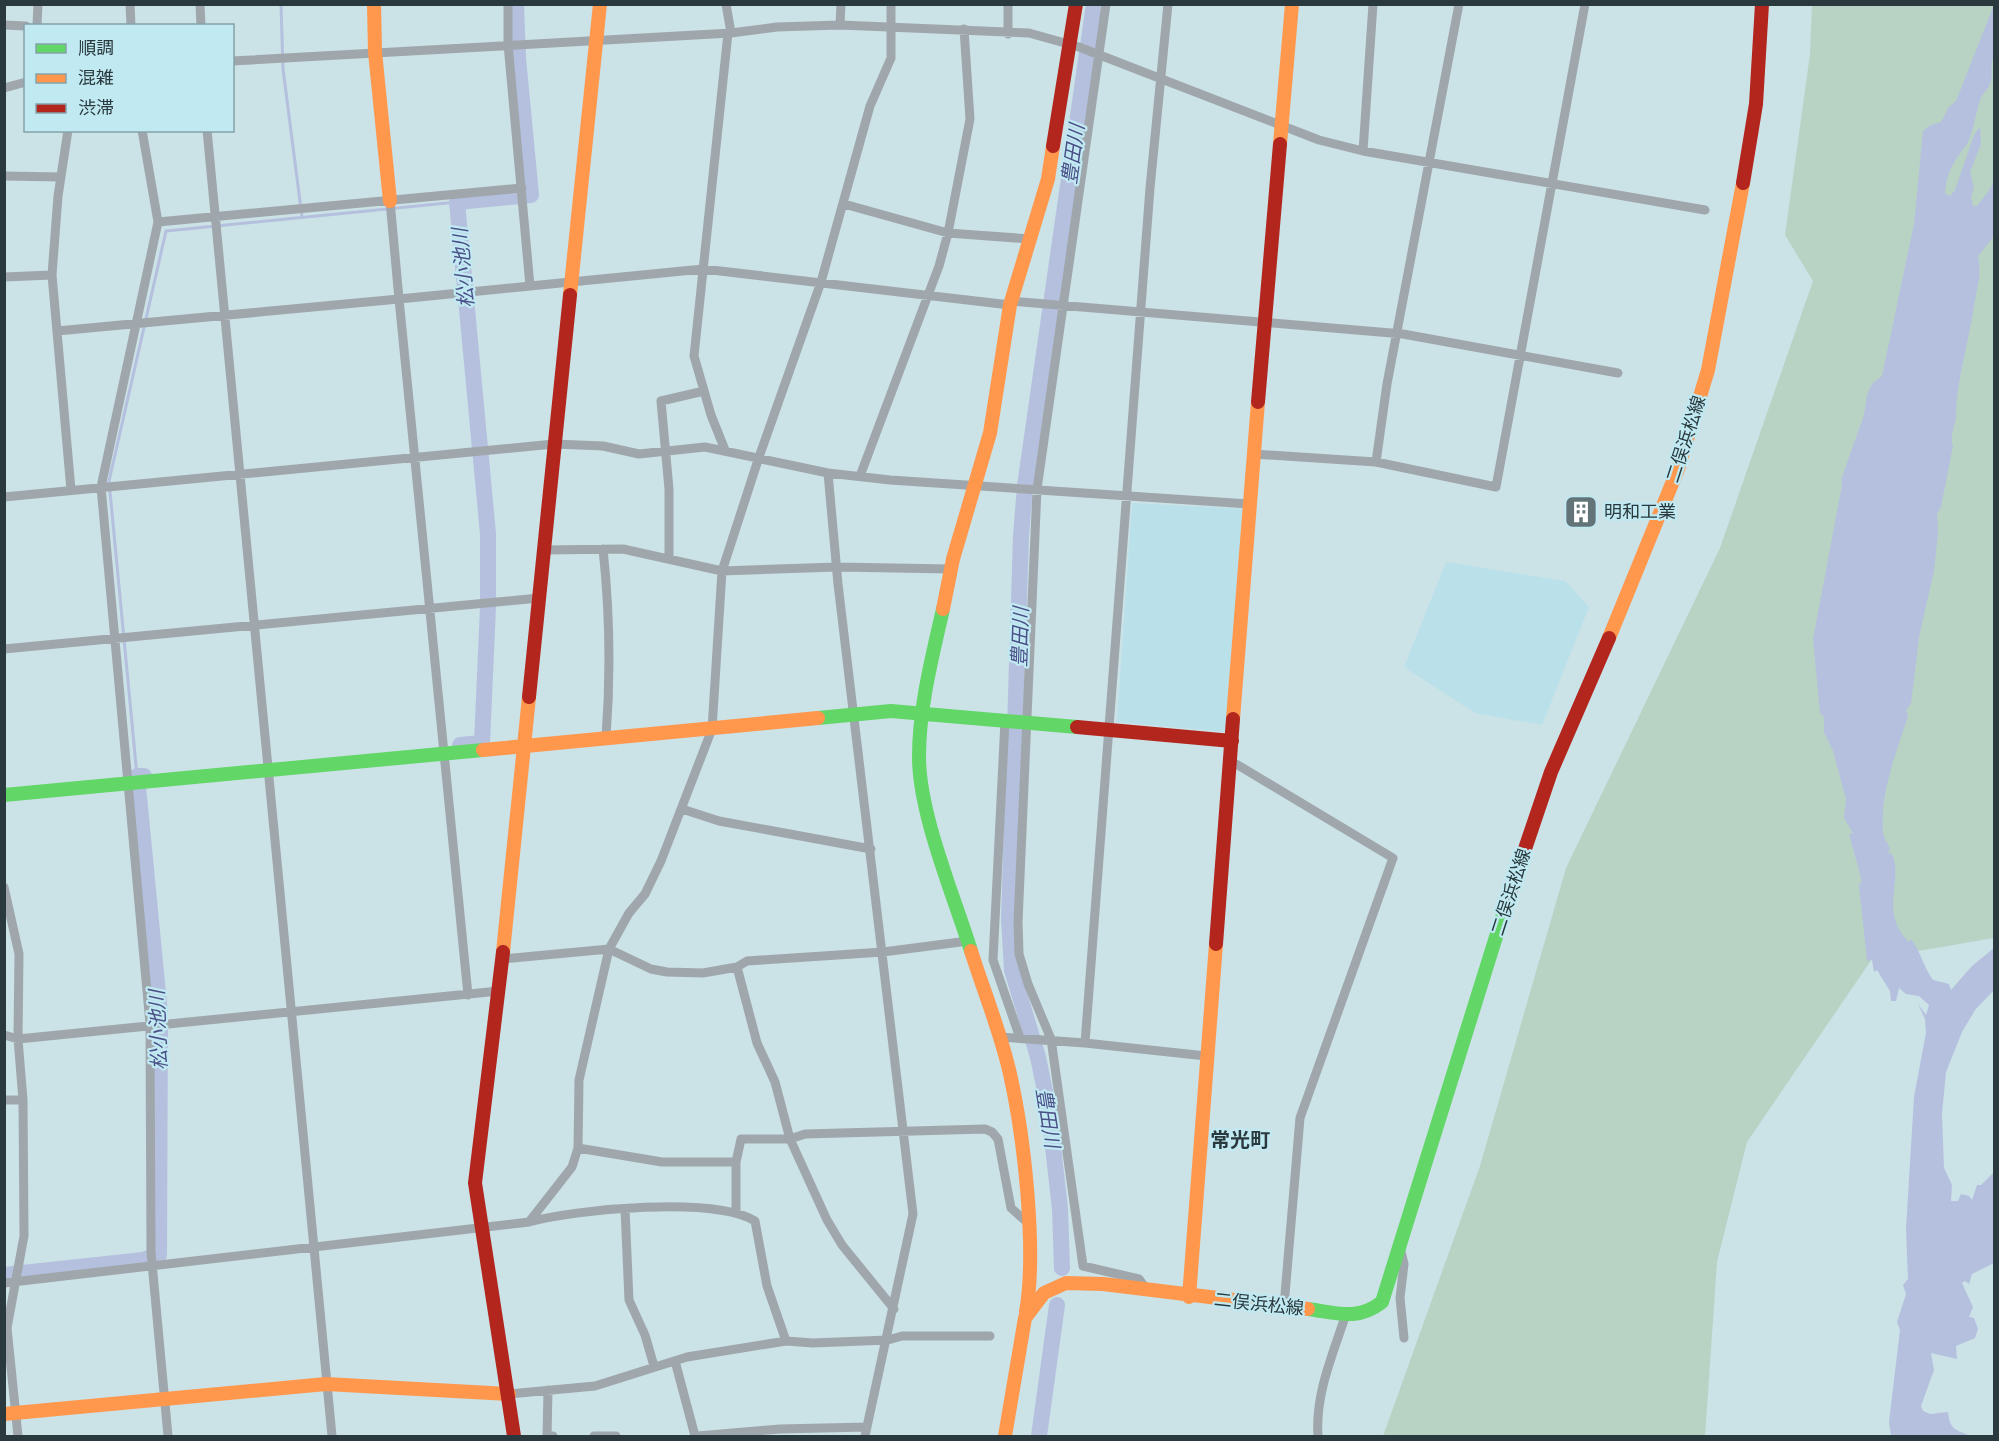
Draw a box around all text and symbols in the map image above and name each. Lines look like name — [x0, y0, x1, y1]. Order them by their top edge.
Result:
legend — [24, 24, 234, 132]
text: 順調 — [78, 36, 114, 58]
text: 混雑 — [78, 66, 114, 88]
text: 渋滞 — [78, 96, 114, 118]
water label: 豊田川 — [1056, 121, 1088, 185]
water label: 松小池川 — [446, 225, 477, 309]
street label: 二俣浜松線 — [1661, 392, 1709, 485]
building icon: 明和工業 — [1563, 494, 1599, 530]
place label: 明和工業 — [1604, 500, 1676, 522]
water label: 豊田川 — [1006, 605, 1032, 667]
street label: 二俣浜松線 — [1486, 845, 1534, 938]
water label: 松小池川 — [144, 988, 170, 1070]
water label: 豊田川 — [1032, 1086, 1066, 1151]
district label: 常光町 — [1210, 1127, 1270, 1151]
street label: 二俣浜松線 — [1213, 1287, 1305, 1319]

